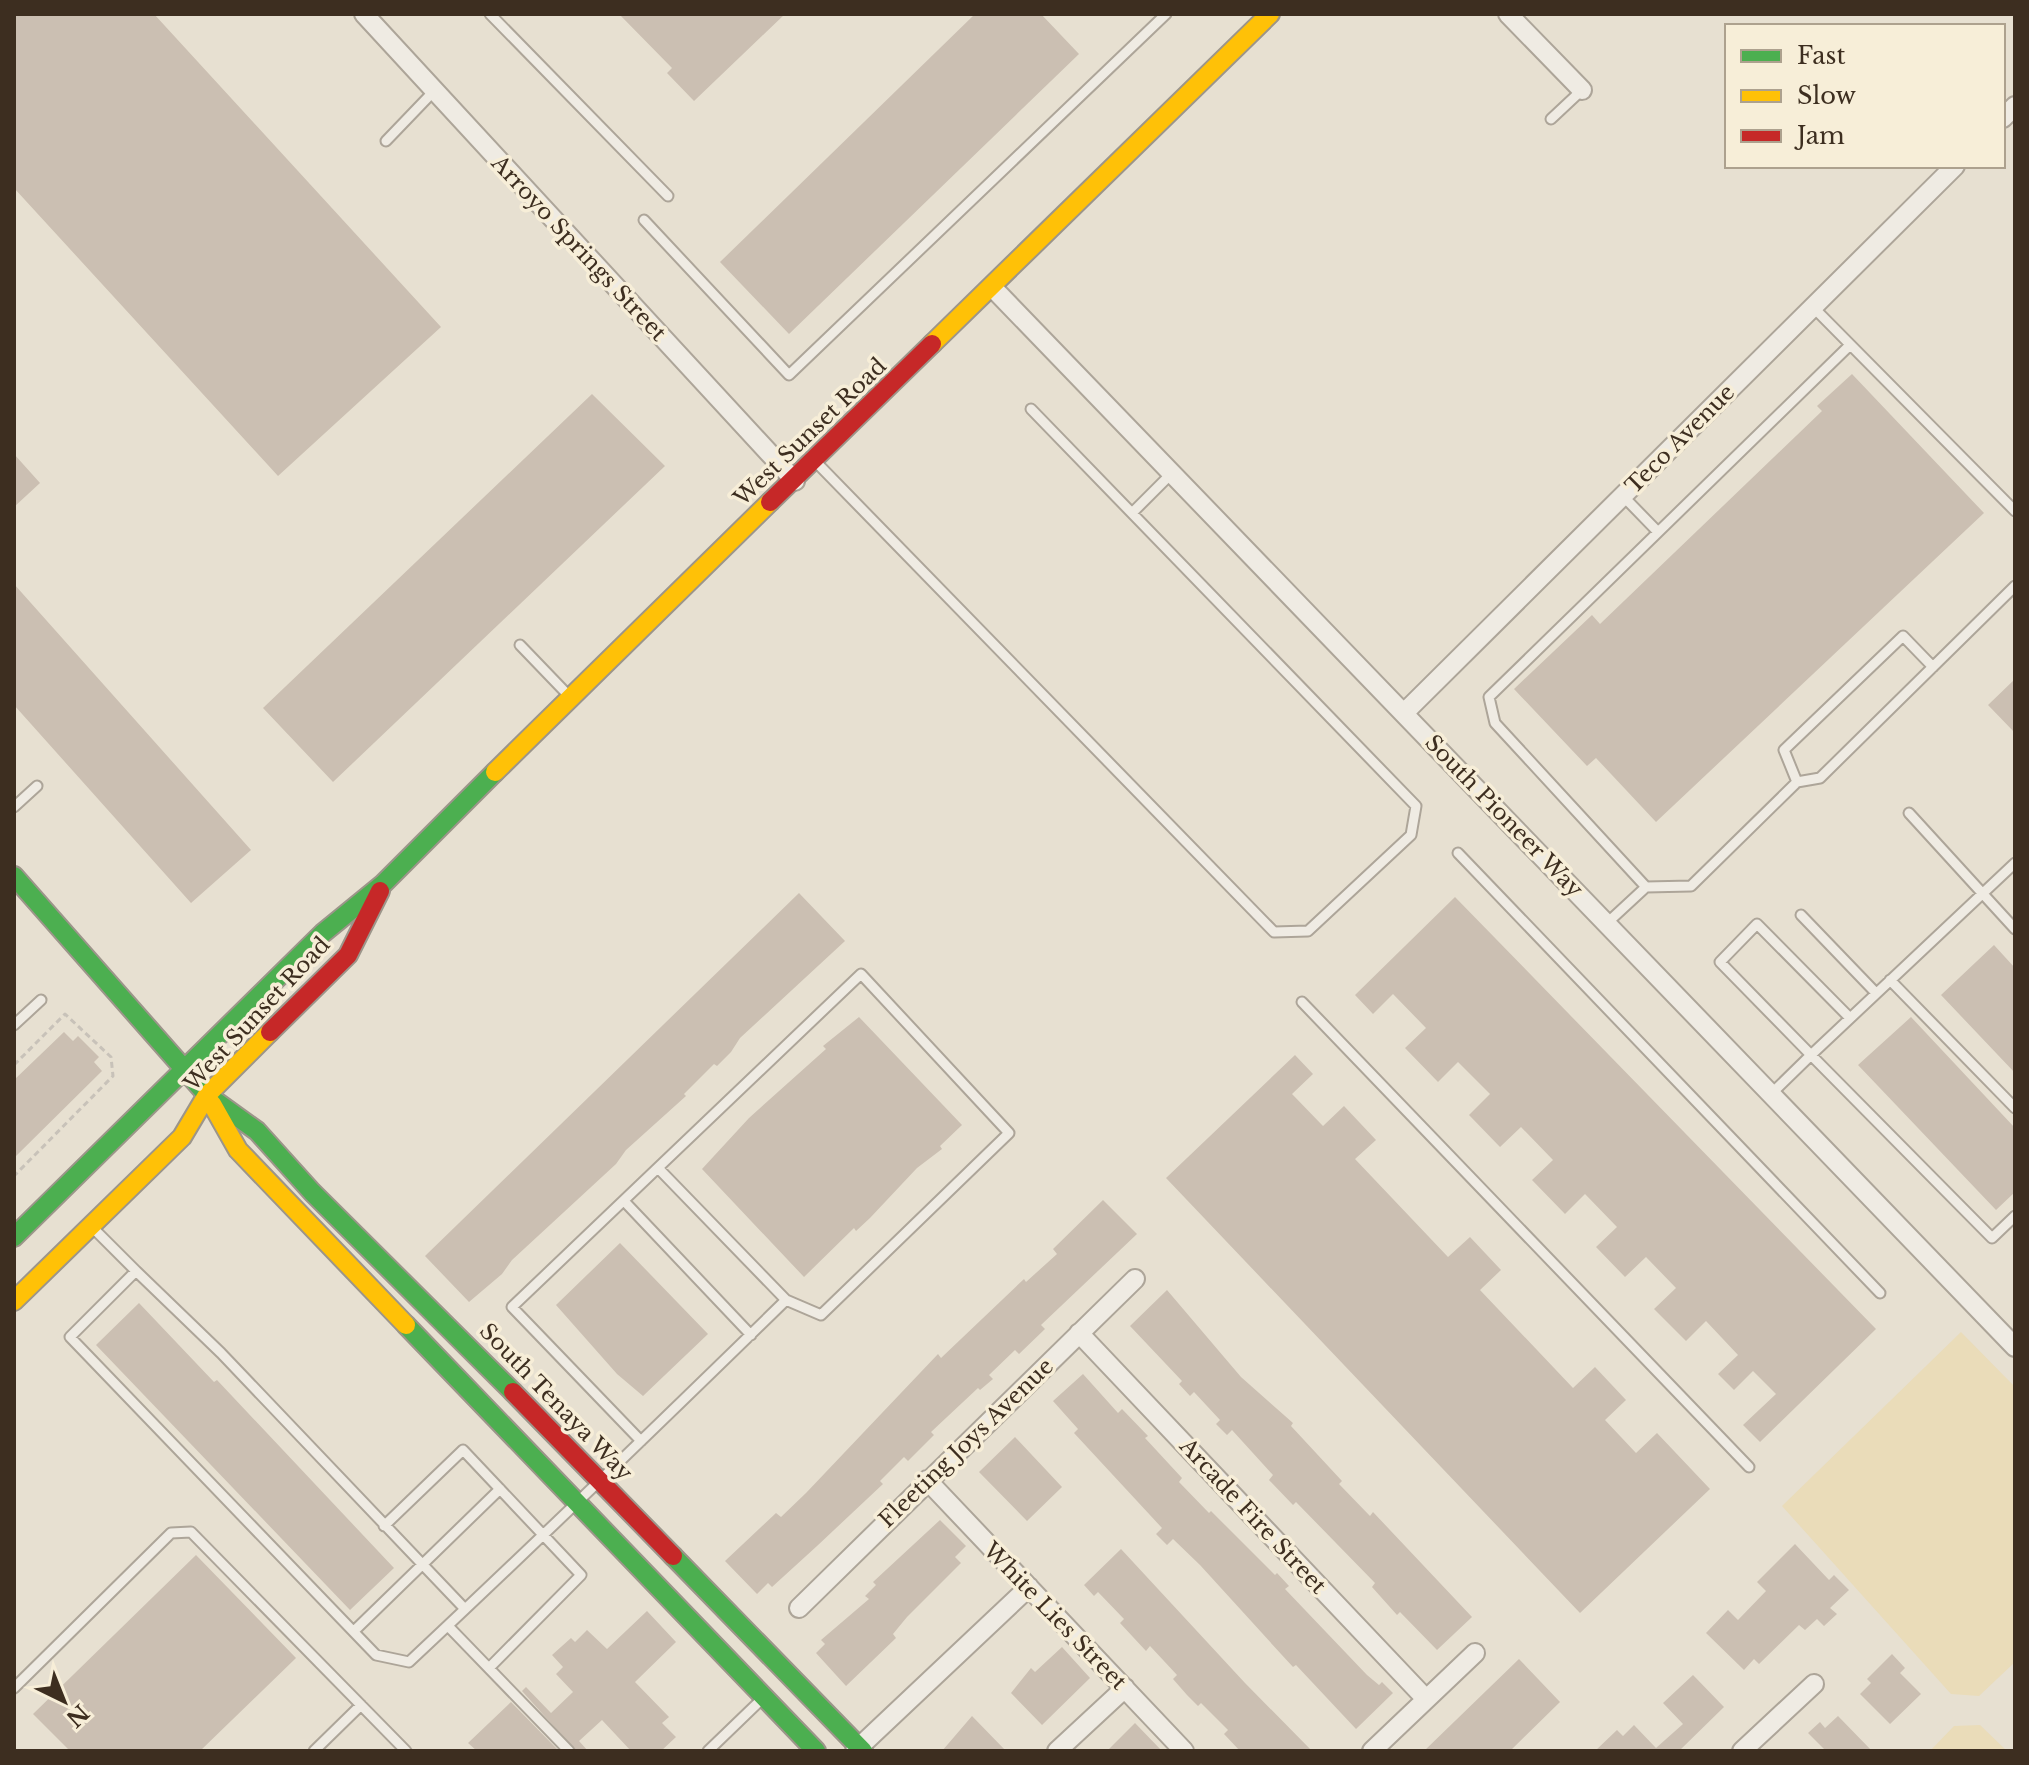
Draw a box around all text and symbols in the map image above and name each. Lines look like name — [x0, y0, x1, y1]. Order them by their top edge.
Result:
legend — [1725, 24, 2005, 168]
text: Fast — [1797, 41, 1845, 70]
text: Slow — [1797, 81, 1856, 110]
text: Jam — [1794, 121, 1845, 150]
street label: Arroyo Springs Street — [485, 149, 672, 347]
street label: West Sunset Road — [728, 352, 892, 512]
street label: Teco Avenue — [1620, 379, 1740, 499]
street label: South Pioneer Way — [1419, 729, 1589, 903]
street label: West Sunset Road — [178, 931, 336, 1098]
street label: South Tenaya Way — [474, 1318, 638, 1486]
street label: Fleeting Joys Avenue — [873, 1353, 1059, 1533]
street label: Arcade Fire Street — [1173, 1432, 1332, 1600]
street label: White Lies Street — [977, 1536, 1133, 1696]
north arrow — [24, 1661, 104, 1741]
text: N — [60, 1698, 94, 1732]

